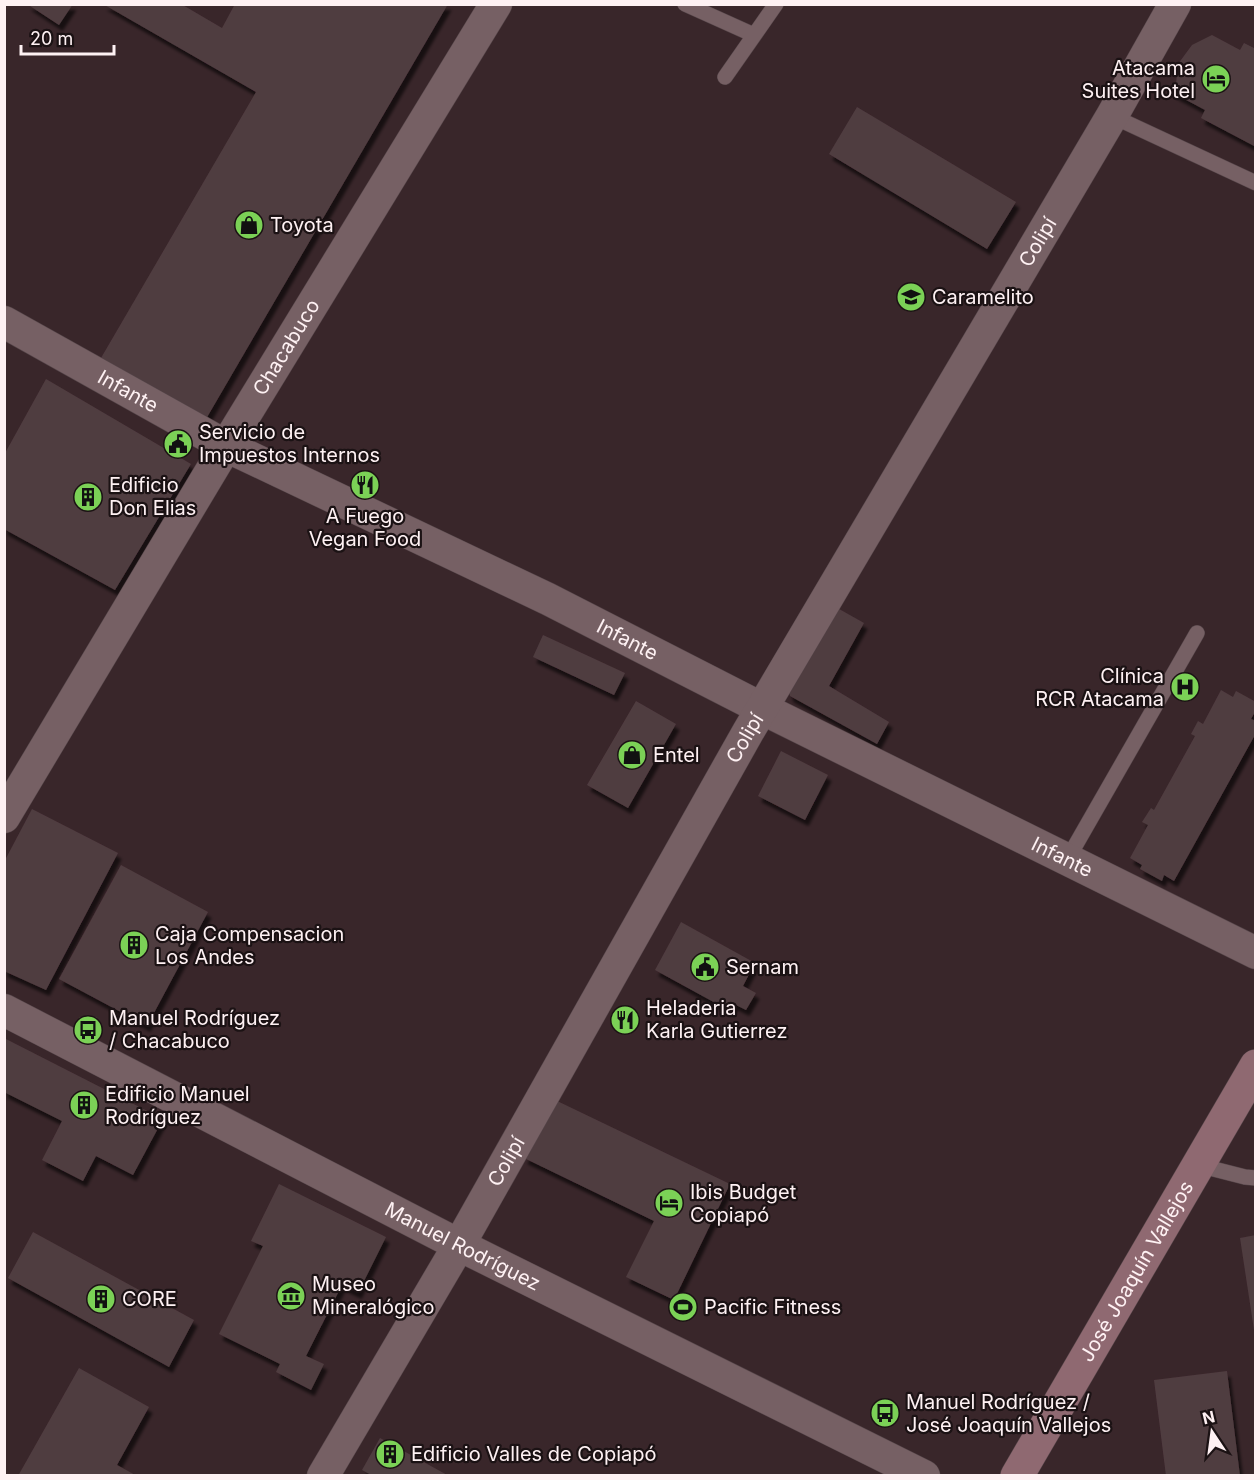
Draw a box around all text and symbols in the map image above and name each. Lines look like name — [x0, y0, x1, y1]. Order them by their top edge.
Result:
scale bar — [21, 18, 114, 56]
text: 20 m — [30, 28, 73, 49]
place label: Atacama Suites Hotel — [1082, 56, 1195, 103]
hotel icon: Atacama Suites Hotel — [1200, 63, 1232, 95]
shop icon: Toyota — [233, 209, 265, 241]
place label: Toyota — [270, 213, 334, 237]
street label: Colipí — [1014, 213, 1062, 271]
school or university icon: Caramelito — [895, 281, 927, 313]
place label: Caramelito — [932, 285, 1034, 309]
street label: Chacabuco — [248, 295, 325, 400]
street label: Infante — [94, 365, 162, 418]
place label: Servicio de Impuestos Internos — [199, 420, 380, 467]
public building icon: Servicio de Impuestos Internos — [162, 428, 194, 460]
restaurant icon: A Fuego Vegan Food — [349, 469, 381, 501]
place label: Edificio Don Elias — [109, 473, 196, 520]
building icon: Edificio Don Elias — [72, 481, 104, 513]
place label: A Fuego Vegan Food — [309, 504, 421, 551]
street label: Infante — [593, 614, 662, 665]
place label: Clínica RCR Atacama — [1035, 664, 1164, 711]
hospital icon: Clínica RCR Atacama — [1169, 671, 1201, 703]
street label: Colipí — [721, 709, 768, 767]
shop icon: Entel — [616, 739, 648, 771]
place label: Entel — [653, 743, 700, 767]
street label: Infante — [1027, 832, 1097, 882]
place label: Caja Compensacion Los Andes — [155, 922, 344, 969]
building icon: Caja Compensacion Los Andes — [118, 929, 150, 961]
public building icon: Sernam — [689, 951, 721, 983]
place label: Sernam — [726, 955, 799, 979]
place label: Heladeria Karla Gutierrez — [646, 996, 787, 1043]
restaurant icon: Heladeria Karla Gutierrez — [609, 1004, 641, 1036]
place label: Manuel Rodríguez / Chacabuco — [109, 1006, 280, 1053]
bus stop icon: Manuel Rodríguez / Chacabuco — [72, 1014, 104, 1046]
place label: Edificio Manuel Rodríguez — [105, 1082, 250, 1129]
building icon: Edificio Manuel Rodríguez — [68, 1089, 100, 1121]
street label: Colipí — [483, 1132, 530, 1191]
street label: José Joaquín Vallejos — [1074, 1177, 1198, 1366]
place label: Ibis Budget Copiapó — [690, 1180, 797, 1227]
hotel icon: Ibis Budget Copiapó — [653, 1187, 685, 1219]
street label: Manuel Rodríguez — [381, 1197, 544, 1296]
place label: Museo Mineralógico — [312, 1272, 435, 1319]
museum icon: Museo Mineralógico — [275, 1280, 307, 1312]
building icon: CORE — [85, 1283, 117, 1315]
place label: CORE — [122, 1287, 177, 1311]
sports icon: Pacific Fitness — [667, 1291, 699, 1323]
place label: Pacific Fitness — [704, 1295, 841, 1319]
place label: Manuel Rodríguez / José Joaquín Vallejos — [906, 1390, 1111, 1437]
bus stop icon: Manuel Rodríguez / José Joaquín Vallejos — [869, 1397, 901, 1429]
north arrow — [1182, 1402, 1242, 1462]
text: N — [1200, 1406, 1217, 1429]
building icon: Edificio Valles de Copiapó — [374, 1438, 406, 1470]
place label: Edificio Valles de Copiapó — [411, 1442, 656, 1466]

